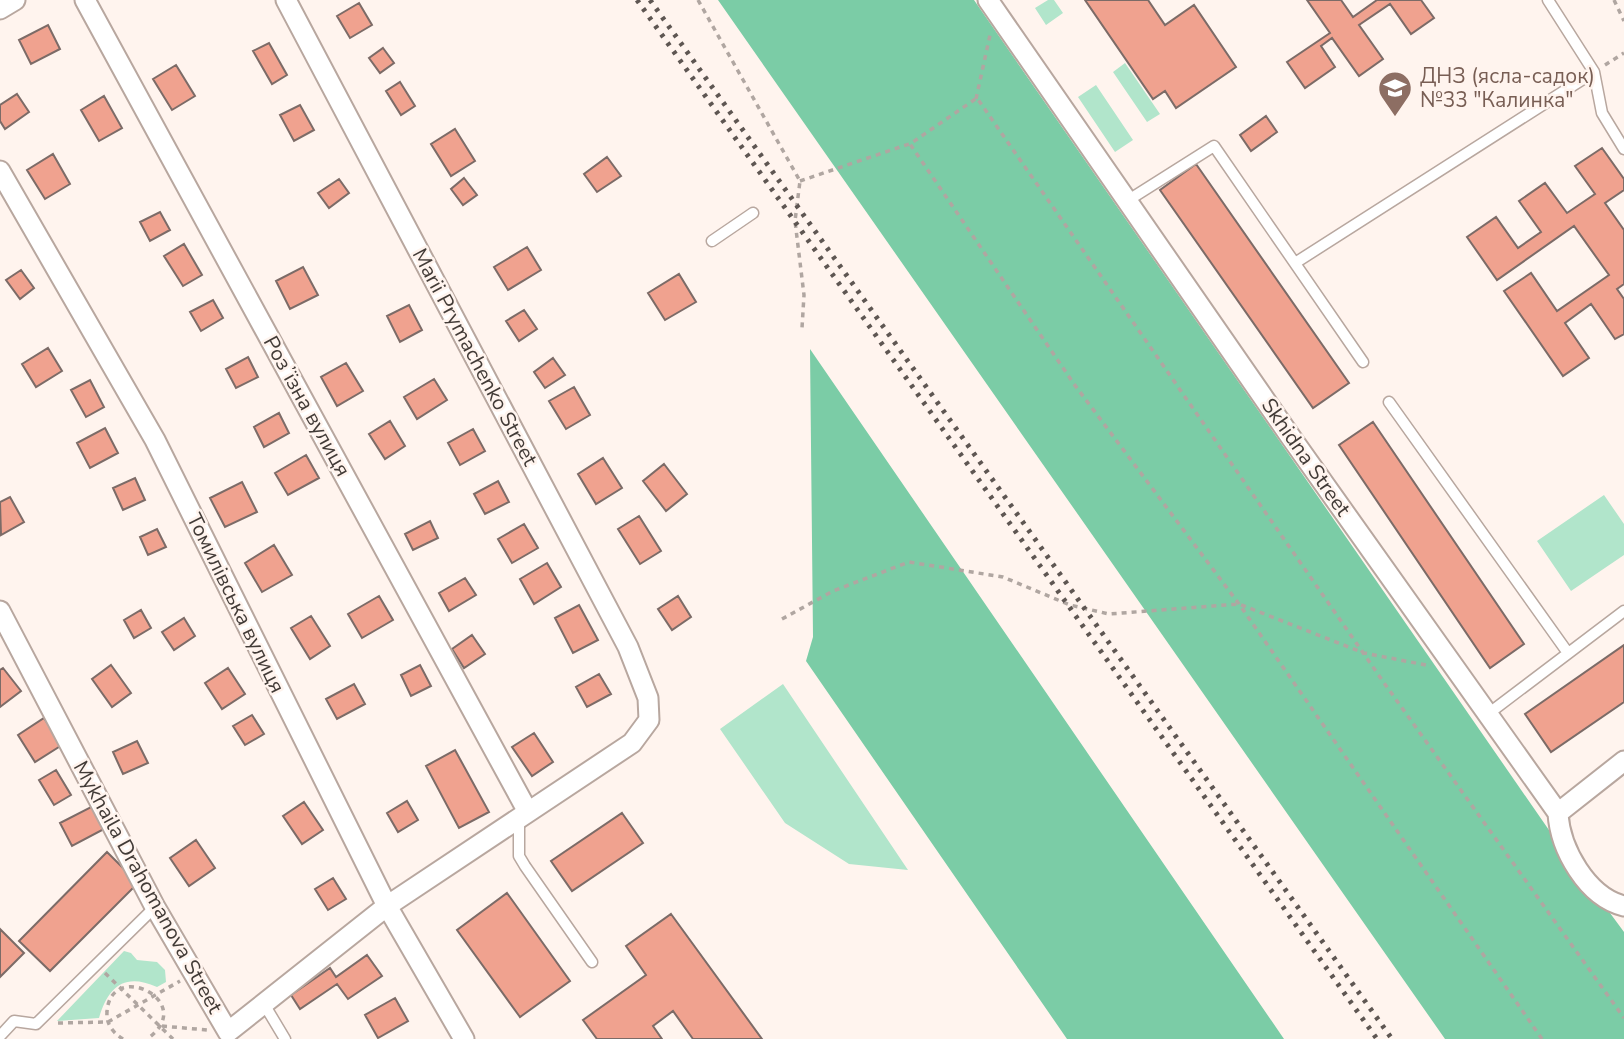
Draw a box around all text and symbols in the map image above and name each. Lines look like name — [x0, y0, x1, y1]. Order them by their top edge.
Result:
place label: ДНЗ (ясла-садок) №33 "Калинка" — [1420, 62, 1595, 114]
school or university icon: ДНЗ (ясла-садок) №33 "Калинка" — [1376, 69, 1414, 118]
street label: Marii Prymachenko Street — [406, 243, 545, 471]
street label: Розʼїзна вулиця — [257, 331, 357, 481]
street label: Skhidna Street — [1255, 392, 1357, 522]
street label: Томилівська вулиця — [180, 508, 292, 698]
street label: Mykhaila Drahomanova Street — [67, 756, 230, 1019]

